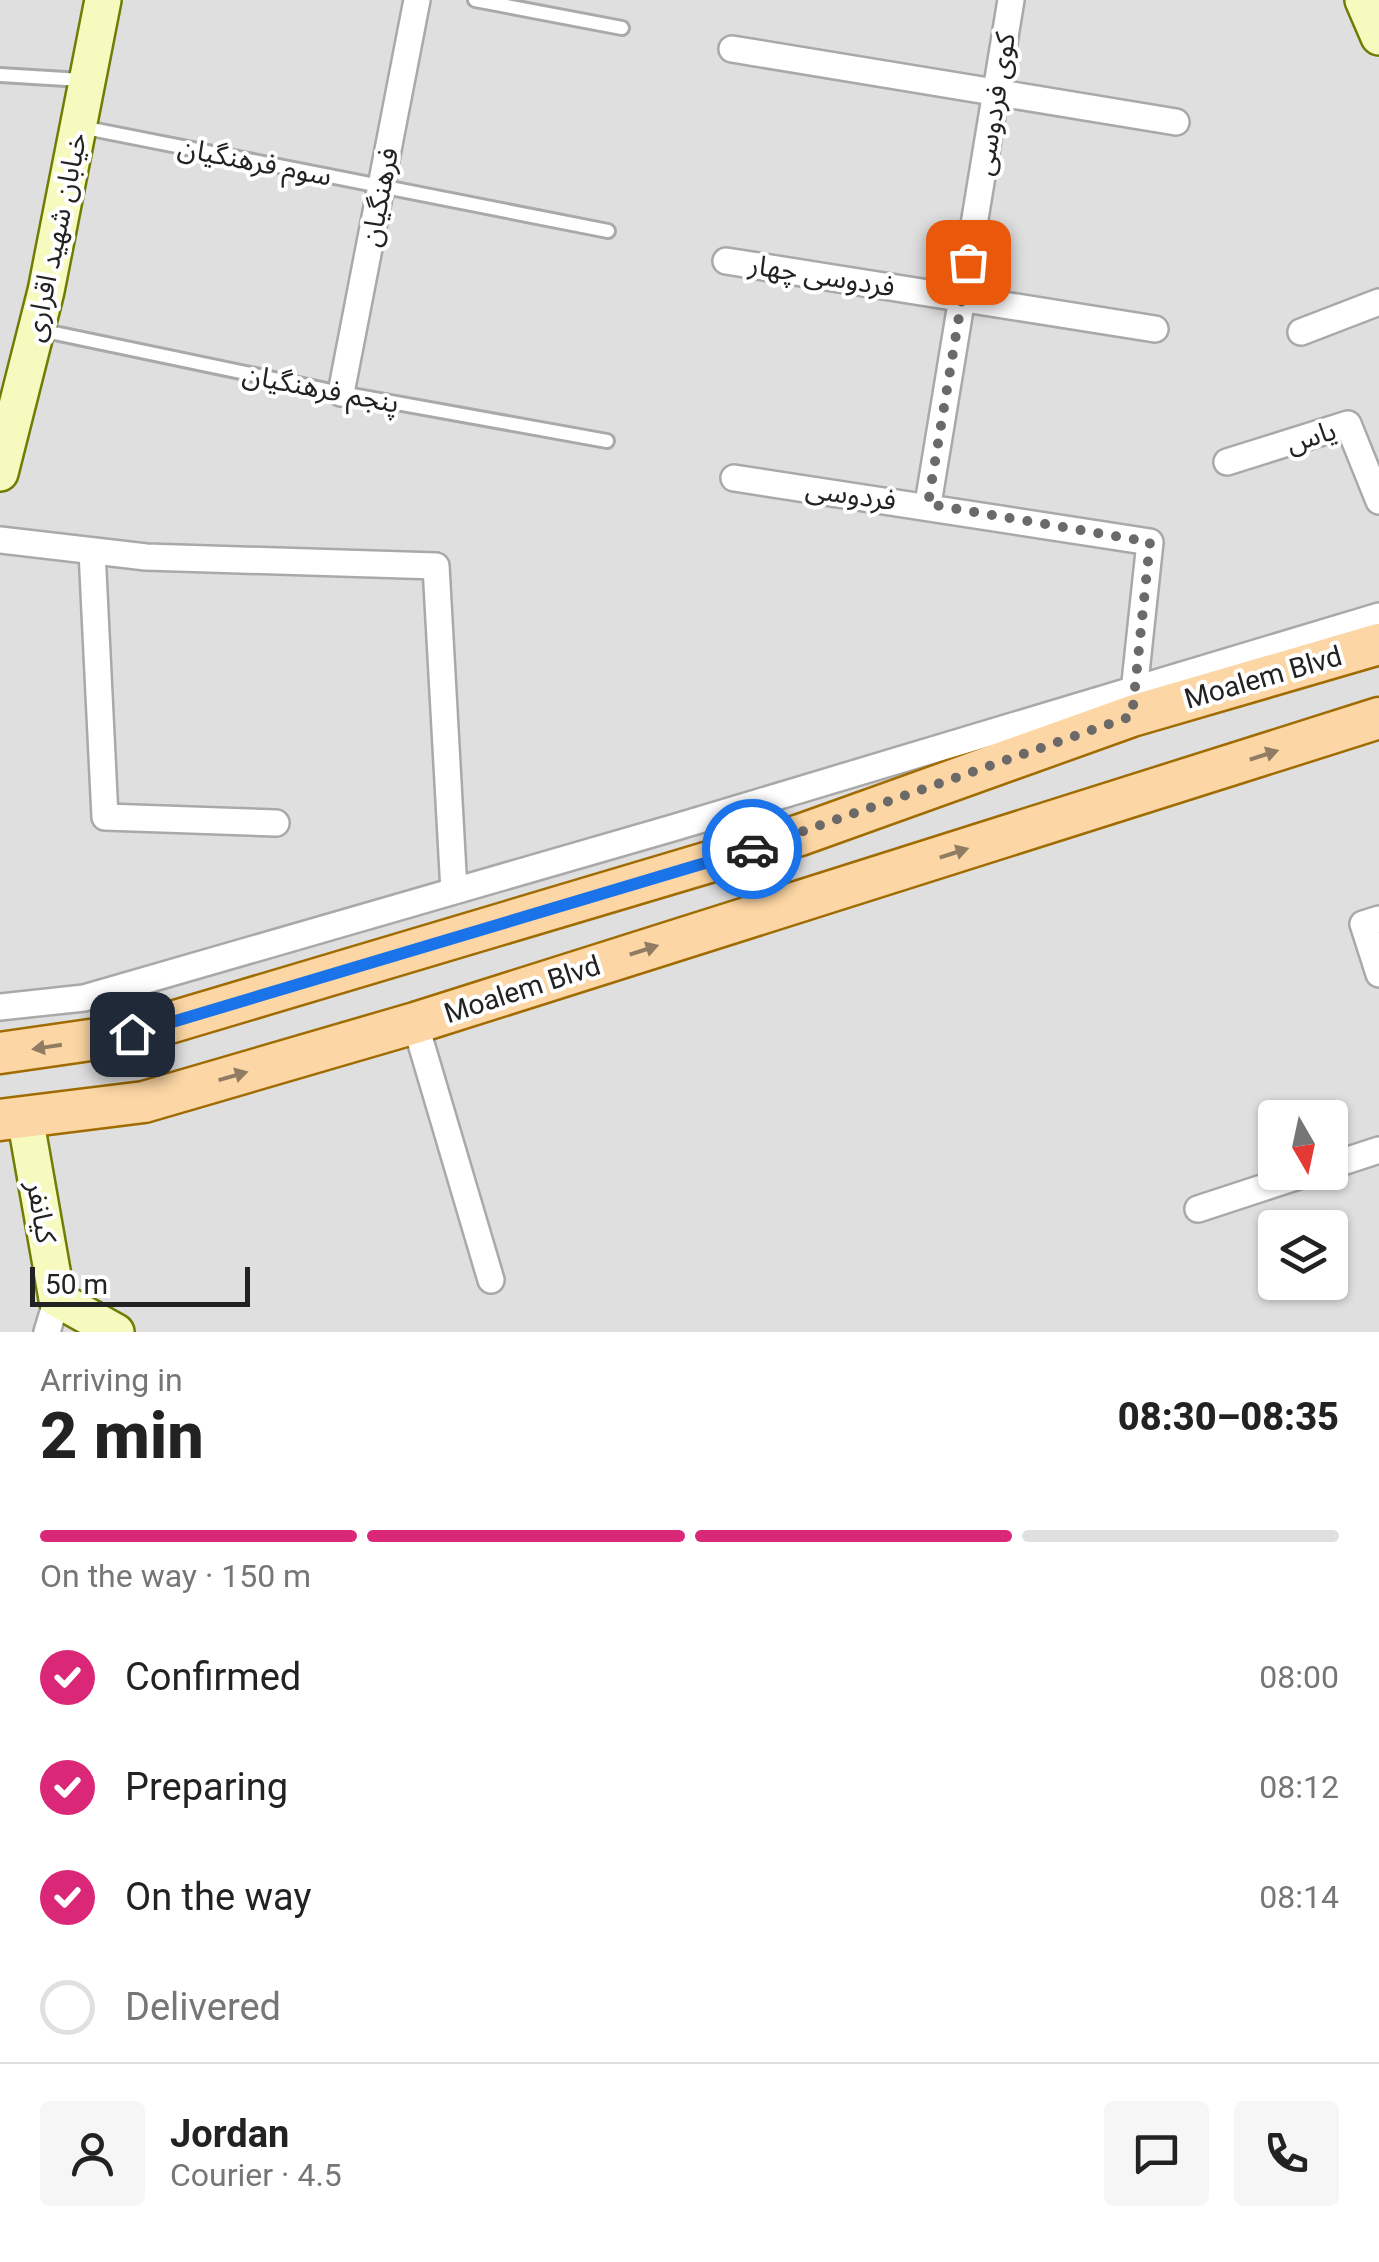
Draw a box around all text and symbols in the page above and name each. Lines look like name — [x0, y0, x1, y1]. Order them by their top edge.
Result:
street label: کوی فردوسی — [967, 30, 1022, 178]
street label: خیابان شهید اقراری — [17, 129, 94, 345]
street label: سوم فرهنگیان — [175, 130, 335, 196]
street label: فرهنگیان — [354, 145, 405, 249]
pin — [926, 220, 1011, 305]
icon: bag — [941, 235, 996, 290]
street label: فردوسی چهار — [745, 248, 897, 304]
street label: پنجم فرهنگیان — [239, 357, 402, 425]
street label: یاس — [1282, 413, 1340, 460]
street label: فردوسی — [803, 472, 898, 517]
street label: Moalem Blvd — [1181, 639, 1346, 716]
one-way arrow — [1249, 746, 1279, 761]
courier — [702, 799, 802, 899]
icon: car — [725, 822, 780, 877]
one-way arrow — [939, 844, 969, 859]
one-way arrow — [629, 942, 659, 957]
street label: Moalem Blvd — [440, 949, 604, 1030]
pin — [90, 992, 175, 1077]
icon: home — [105, 1007, 160, 1062]
one-way arrow — [31, 1039, 63, 1055]
one-way arrow — [218, 1068, 248, 1083]
north arrow — [1258, 1100, 1348, 1190]
map controls — [1258, 1100, 1348, 1300]
street label: کیانفر — [20, 1177, 63, 1246]
button: layers — [1258, 1210, 1348, 1300]
scale bar — [30, 1262, 250, 1306]
text: 50 m — [45, 1268, 108, 1301]
text: Arriving in — [40, 1361, 183, 1399]
text: 08:30–08:35 — [1118, 1395, 1339, 1439]
text: 2 min — [40, 1398, 204, 1474]
text: On the way · 150 m — [40, 1557, 311, 1595]
icon: check — [40, 1650, 95, 1705]
text: Confirmed — [125, 1655, 301, 1699]
text: 08:00 — [1259, 1658, 1339, 1696]
icon: check — [40, 1760, 95, 1815]
text: Preparing — [125, 1765, 288, 1809]
text: 08:12 — [1259, 1768, 1339, 1806]
icon: check — [40, 1870, 95, 1925]
text: On the way — [125, 1875, 311, 1919]
text: 08:14 — [1259, 1878, 1339, 1916]
text: Delivered — [125, 1985, 281, 2029]
button: person — [40, 2101, 145, 2206]
button: chat — [1104, 2101, 1209, 2206]
button: phone — [1234, 2101, 1339, 2206]
text: Jordan — [170, 2112, 289, 2156]
text: Courier · 4.5 — [170, 2156, 342, 2194]

